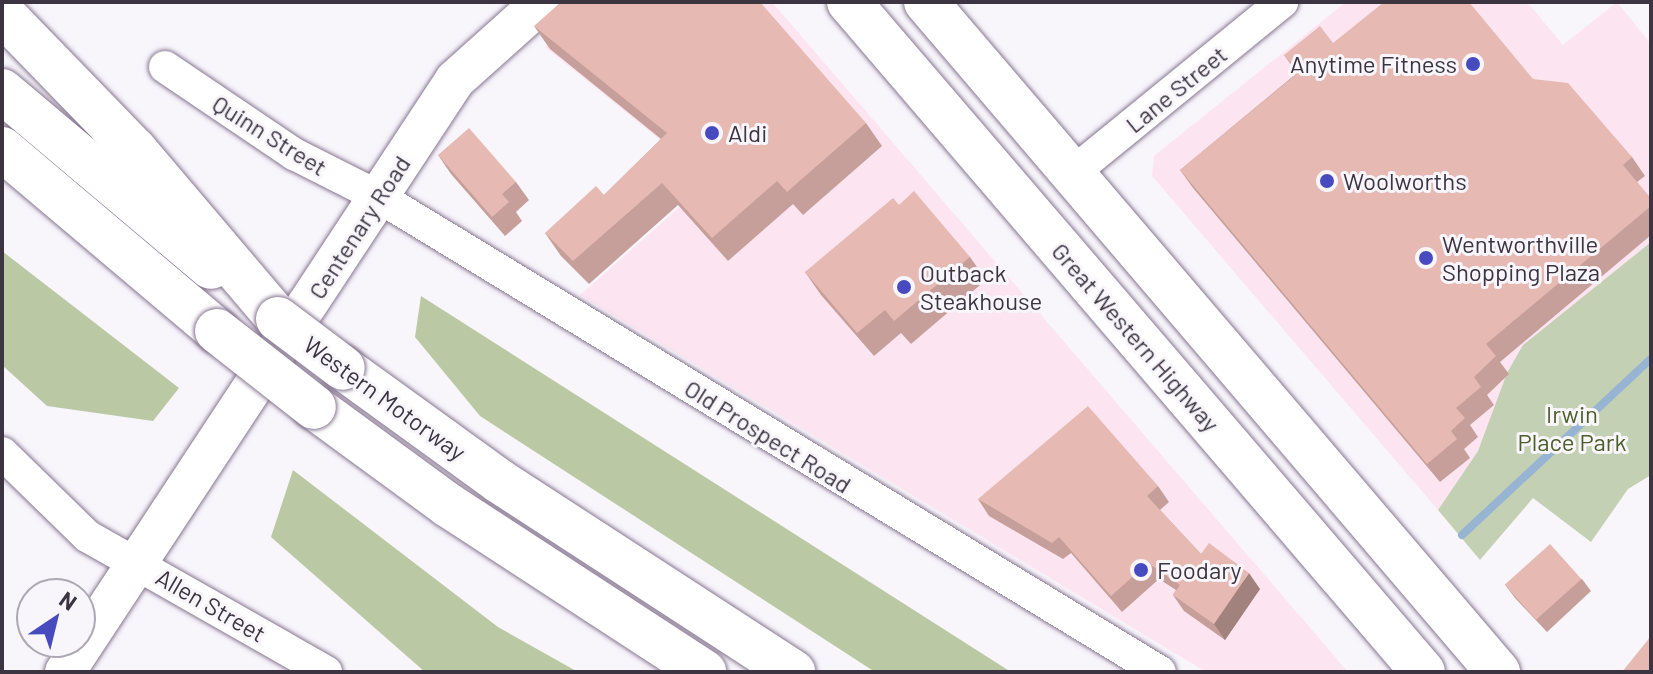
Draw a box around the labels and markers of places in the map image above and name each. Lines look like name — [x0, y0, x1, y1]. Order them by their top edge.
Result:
place label: Anytime Fitness — [1290, 50, 1457, 78]
marker: Anytime Fitness — [1464, 55, 1482, 73]
place label: Aldi — [728, 119, 767, 147]
marker: Aldi — [703, 124, 721, 142]
place label: Woolworths — [1343, 167, 1467, 195]
marker: Woolworths — [1318, 172, 1336, 190]
place label: Wentworthville Shopping Plaza — [1442, 230, 1600, 286]
marker: Wentworthville Shopping Plaza — [1417, 249, 1435, 267]
place label: Outback Steakhouse — [920, 259, 1042, 315]
marker: Outback Steakhouse — [895, 278, 913, 296]
place label: Foodary — [1157, 556, 1242, 584]
marker: Foodary — [1132, 561, 1150, 579]

